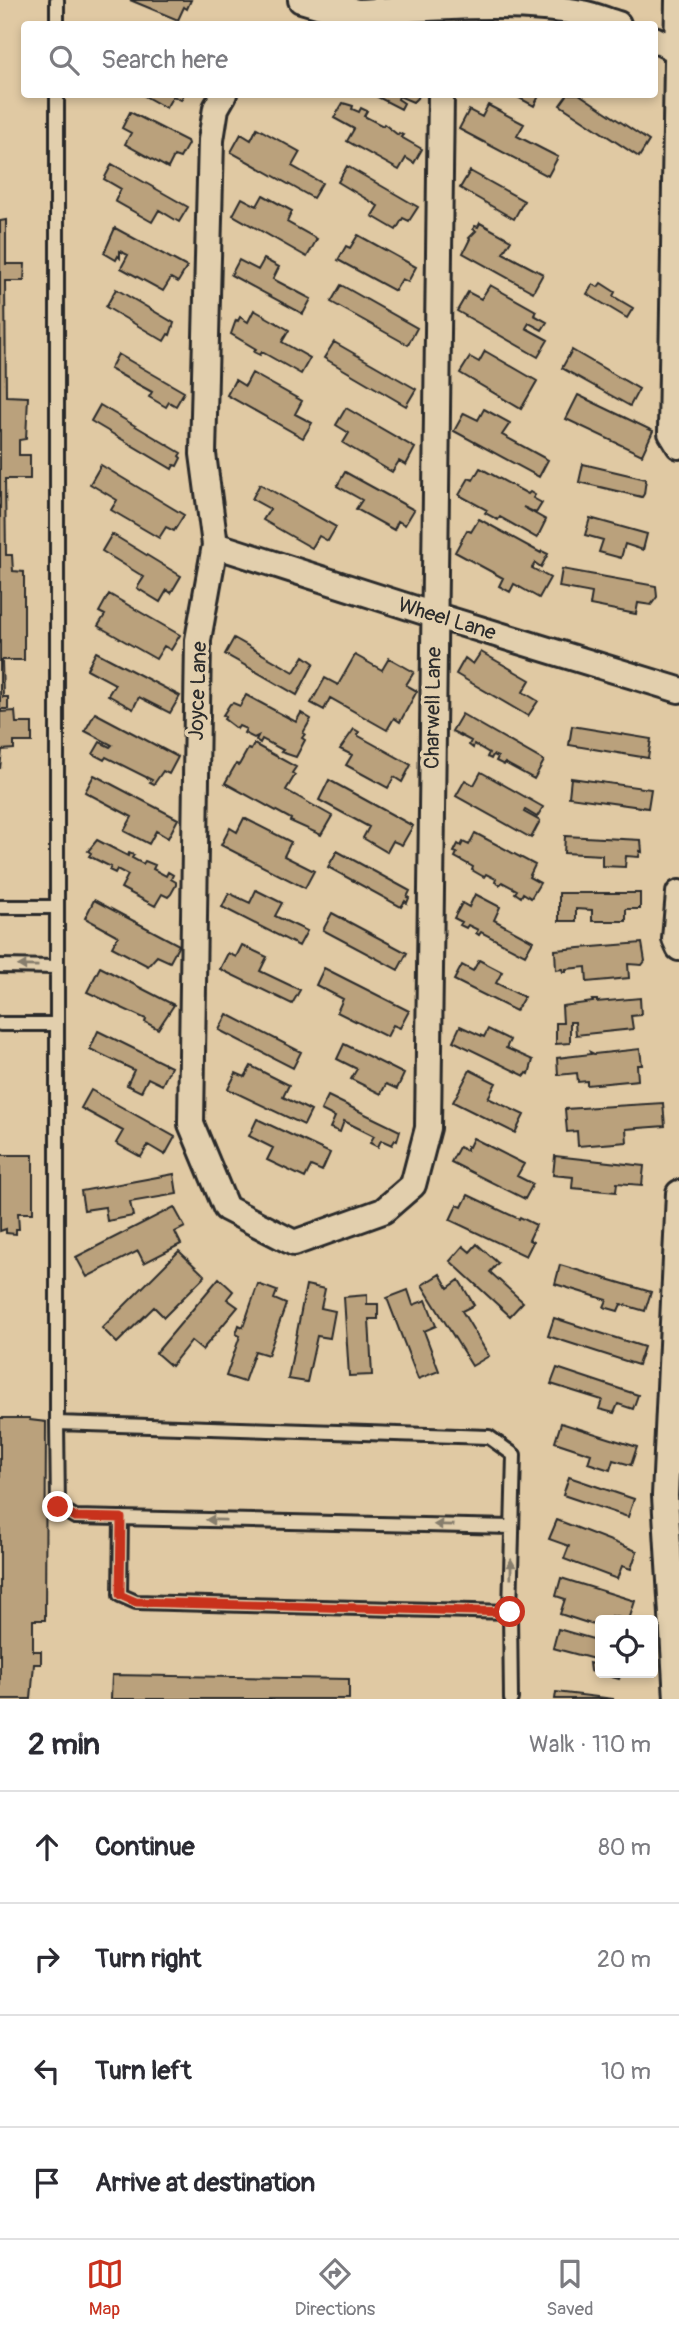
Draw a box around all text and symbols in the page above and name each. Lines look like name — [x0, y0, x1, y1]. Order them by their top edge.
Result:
search box — [21, 21, 658, 98]
icon: search — [45, 41, 83, 79]
text: Search here — [101, 44, 228, 76]
street label: Wheel Lane — [395, 591, 500, 647]
street label: Joyce Lane — [183, 640, 213, 741]
street label: Charwell Lane — [418, 646, 448, 769]
one-way arrow — [17, 960, 39, 972]
route end — [42, 1491, 73, 1522]
one-way arrow — [205, 1514, 227, 1526]
one-way arrow — [433, 1519, 455, 1531]
one-way arrow — [505, 1558, 517, 1580]
route start — [494, 1596, 525, 1627]
map controls — [595, 1615, 658, 1678]
button: locate — [595, 1615, 658, 1678]
text: 2 min — [28, 1726, 100, 1763]
text: Walk · 110 m — [529, 1730, 651, 1759]
icon: ahead — [28, 1828, 66, 1866]
text: Continue — [95, 1831, 195, 1863]
text: 80 m — [598, 1833, 651, 1862]
icon: right — [28, 1940, 66, 1978]
text: Turn right — [95, 1943, 201, 1975]
text: 20 m — [597, 1945, 651, 1974]
icon: left — [28, 2052, 66, 2090]
text: Turn left — [95, 2055, 191, 2087]
text: 10 m — [601, 2057, 651, 2086]
icon: arrive — [28, 2164, 66, 2202]
text: Arrive at destination — [95, 2167, 315, 2199]
tab: Map — [86, 2255, 124, 2321]
tab: Directions — [295, 2255, 375, 2321]
tab: Saved — [546, 2255, 593, 2321]

